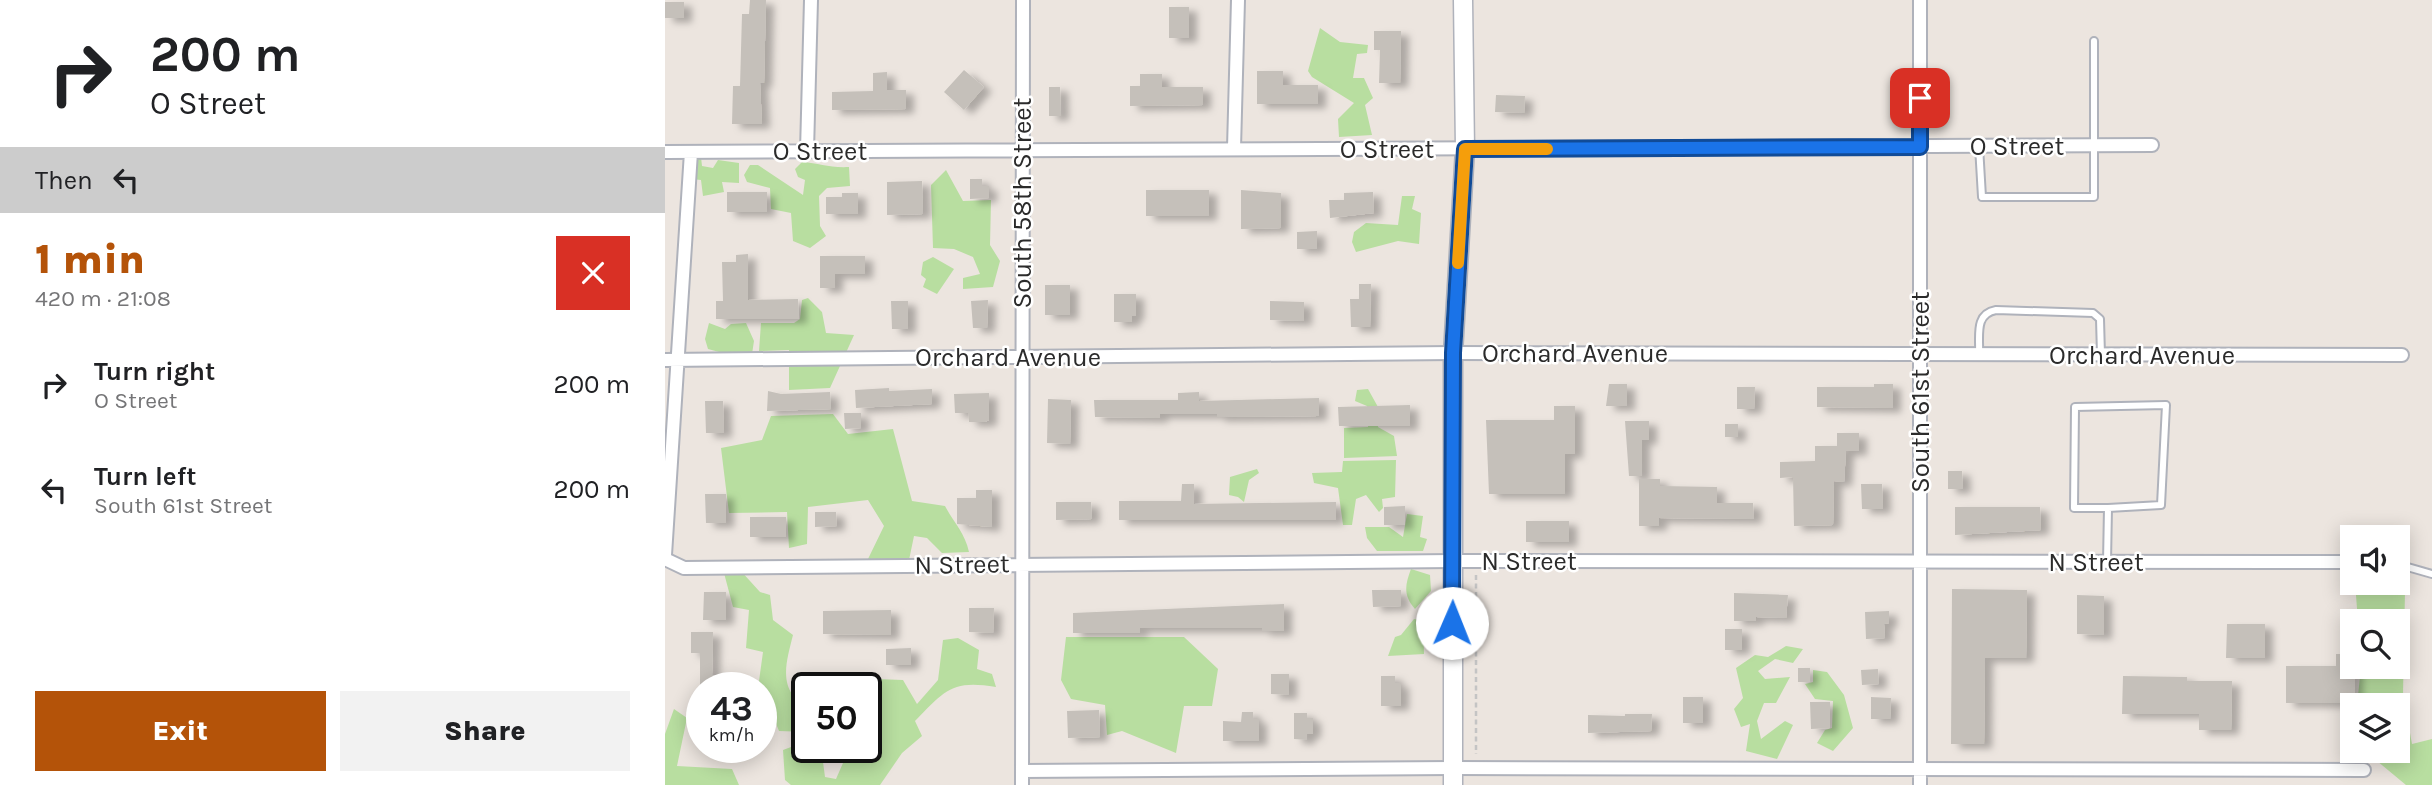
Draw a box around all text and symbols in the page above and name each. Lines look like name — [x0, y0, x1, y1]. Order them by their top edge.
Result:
text: 200 m — [150, 26, 301, 83]
icon: right — [35, 28, 126, 119]
pin — [1890, 68, 1950, 128]
icon: arrive — [1901, 79, 1939, 117]
text: O Street — [150, 85, 266, 122]
street label: South 58th Street — [1007, 97, 1038, 308]
street label: O Street — [1970, 131, 2064, 162]
street label: O Street — [1340, 134, 1434, 165]
street label: O Street — [773, 136, 867, 167]
icon: left — [107, 161, 145, 199]
text: Then — [35, 165, 93, 196]
text: 1 min — [35, 234, 145, 284]
button: close — [556, 236, 630, 310]
text: 420 m · 21:08 — [35, 285, 171, 312]
street label: South 61st Street — [1905, 291, 1936, 493]
street label: Orchard Avenue — [1482, 338, 1668, 369]
street label: Orchard Avenue — [2049, 340, 2235, 371]
street label: Orchard Avenue — [915, 342, 1101, 373]
text: Turn right — [94, 356, 215, 387]
icon: right — [35, 366, 73, 404]
text: 200 m — [554, 369, 630, 400]
text: O Street — [94, 387, 177, 414]
text: Turn left — [94, 461, 196, 492]
icon: left — [35, 471, 73, 509]
text: 200 m — [554, 474, 630, 505]
text: South 61st Street — [94, 492, 273, 519]
map controls — [2340, 525, 2410, 763]
button: sound — [2340, 525, 2410, 595]
street label: N Street — [1481, 546, 1577, 577]
street label: N Street — [2048, 547, 2144, 578]
street label: N Street — [914, 548, 1010, 581]
position arrow — [1415, 586, 1489, 660]
button: search — [2340, 609, 2410, 679]
speed limit sign: 50 — [791, 672, 882, 763]
text: 43 — [710, 688, 753, 729]
button: Exit — [35, 691, 326, 771]
button: Share — [340, 691, 630, 771]
button: layers — [2340, 693, 2410, 763]
text: km/h — [709, 724, 754, 746]

